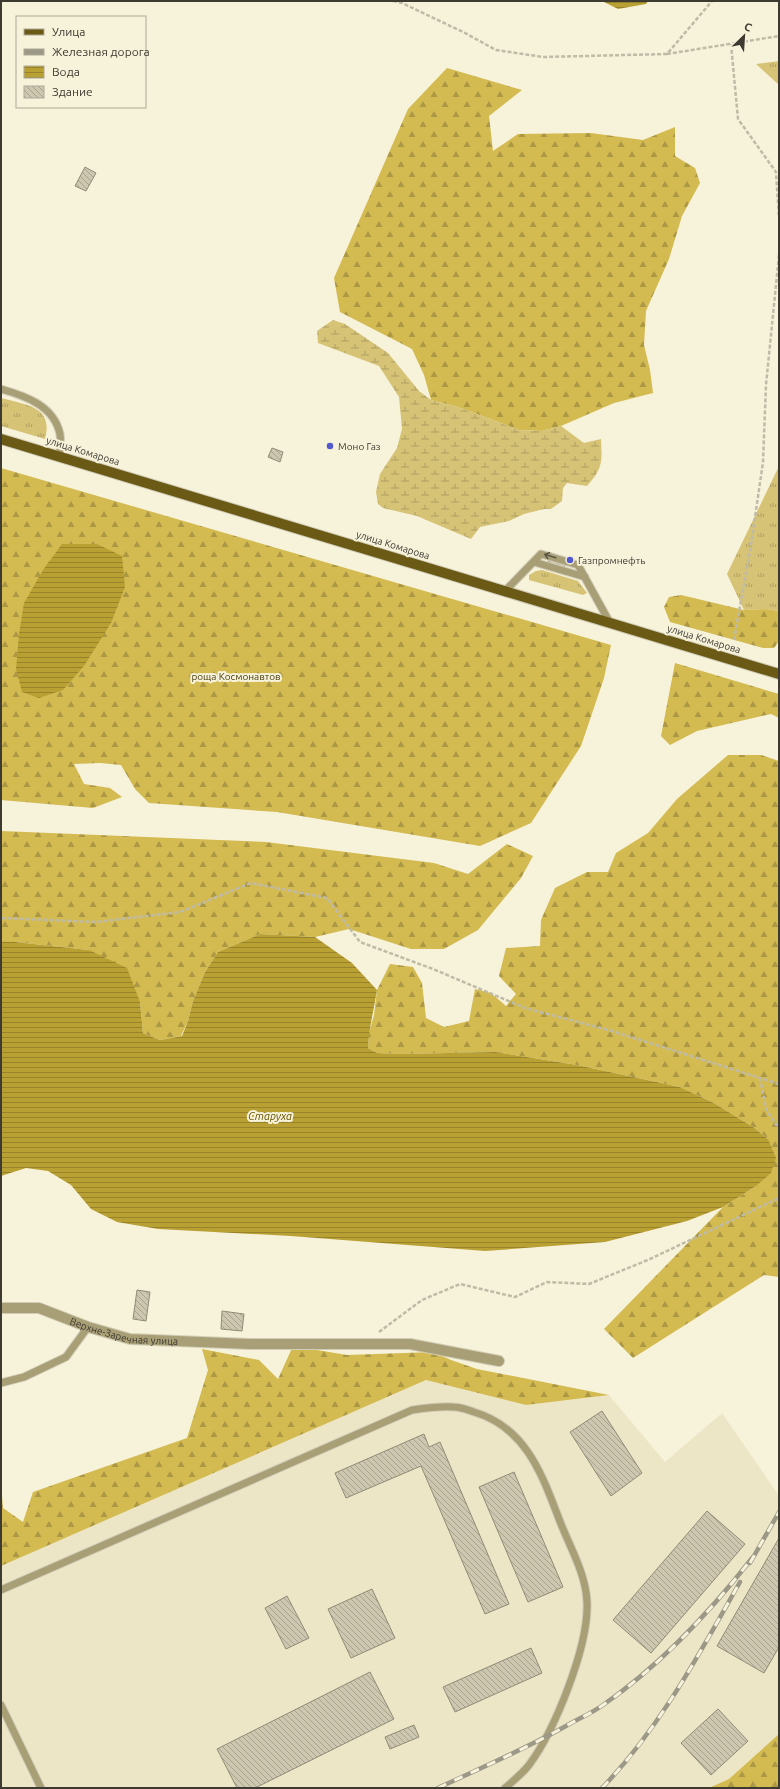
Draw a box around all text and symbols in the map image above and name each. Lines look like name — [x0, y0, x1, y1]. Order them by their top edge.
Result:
legend — [16, 16, 146, 108]
north arrow — [724, 16, 764, 56]
text: С — [743, 20, 754, 34]
text: Улица — [52, 25, 85, 38]
text: Железная дорога — [52, 45, 150, 58]
text: Вода — [52, 65, 80, 78]
text: Здание — [52, 85, 93, 98]
street label: улица Комарова — [45, 435, 121, 467]
marker: Моно Газ — [325, 441, 335, 451]
place label: Моно Газ — [338, 441, 381, 452]
street label: улица Комарова — [355, 529, 431, 561]
one-way arrow — [544, 552, 557, 559]
marker: Газпромнефть — [565, 555, 575, 565]
place label: Газпромнефть — [578, 555, 645, 566]
street label: улица Комарова — [666, 623, 742, 655]
park label: роща Космонавтов — [191, 671, 281, 682]
water label: Старуха — [248, 1110, 292, 1122]
street label: Верхне-Заречная улица — [68, 1315, 178, 1347]

